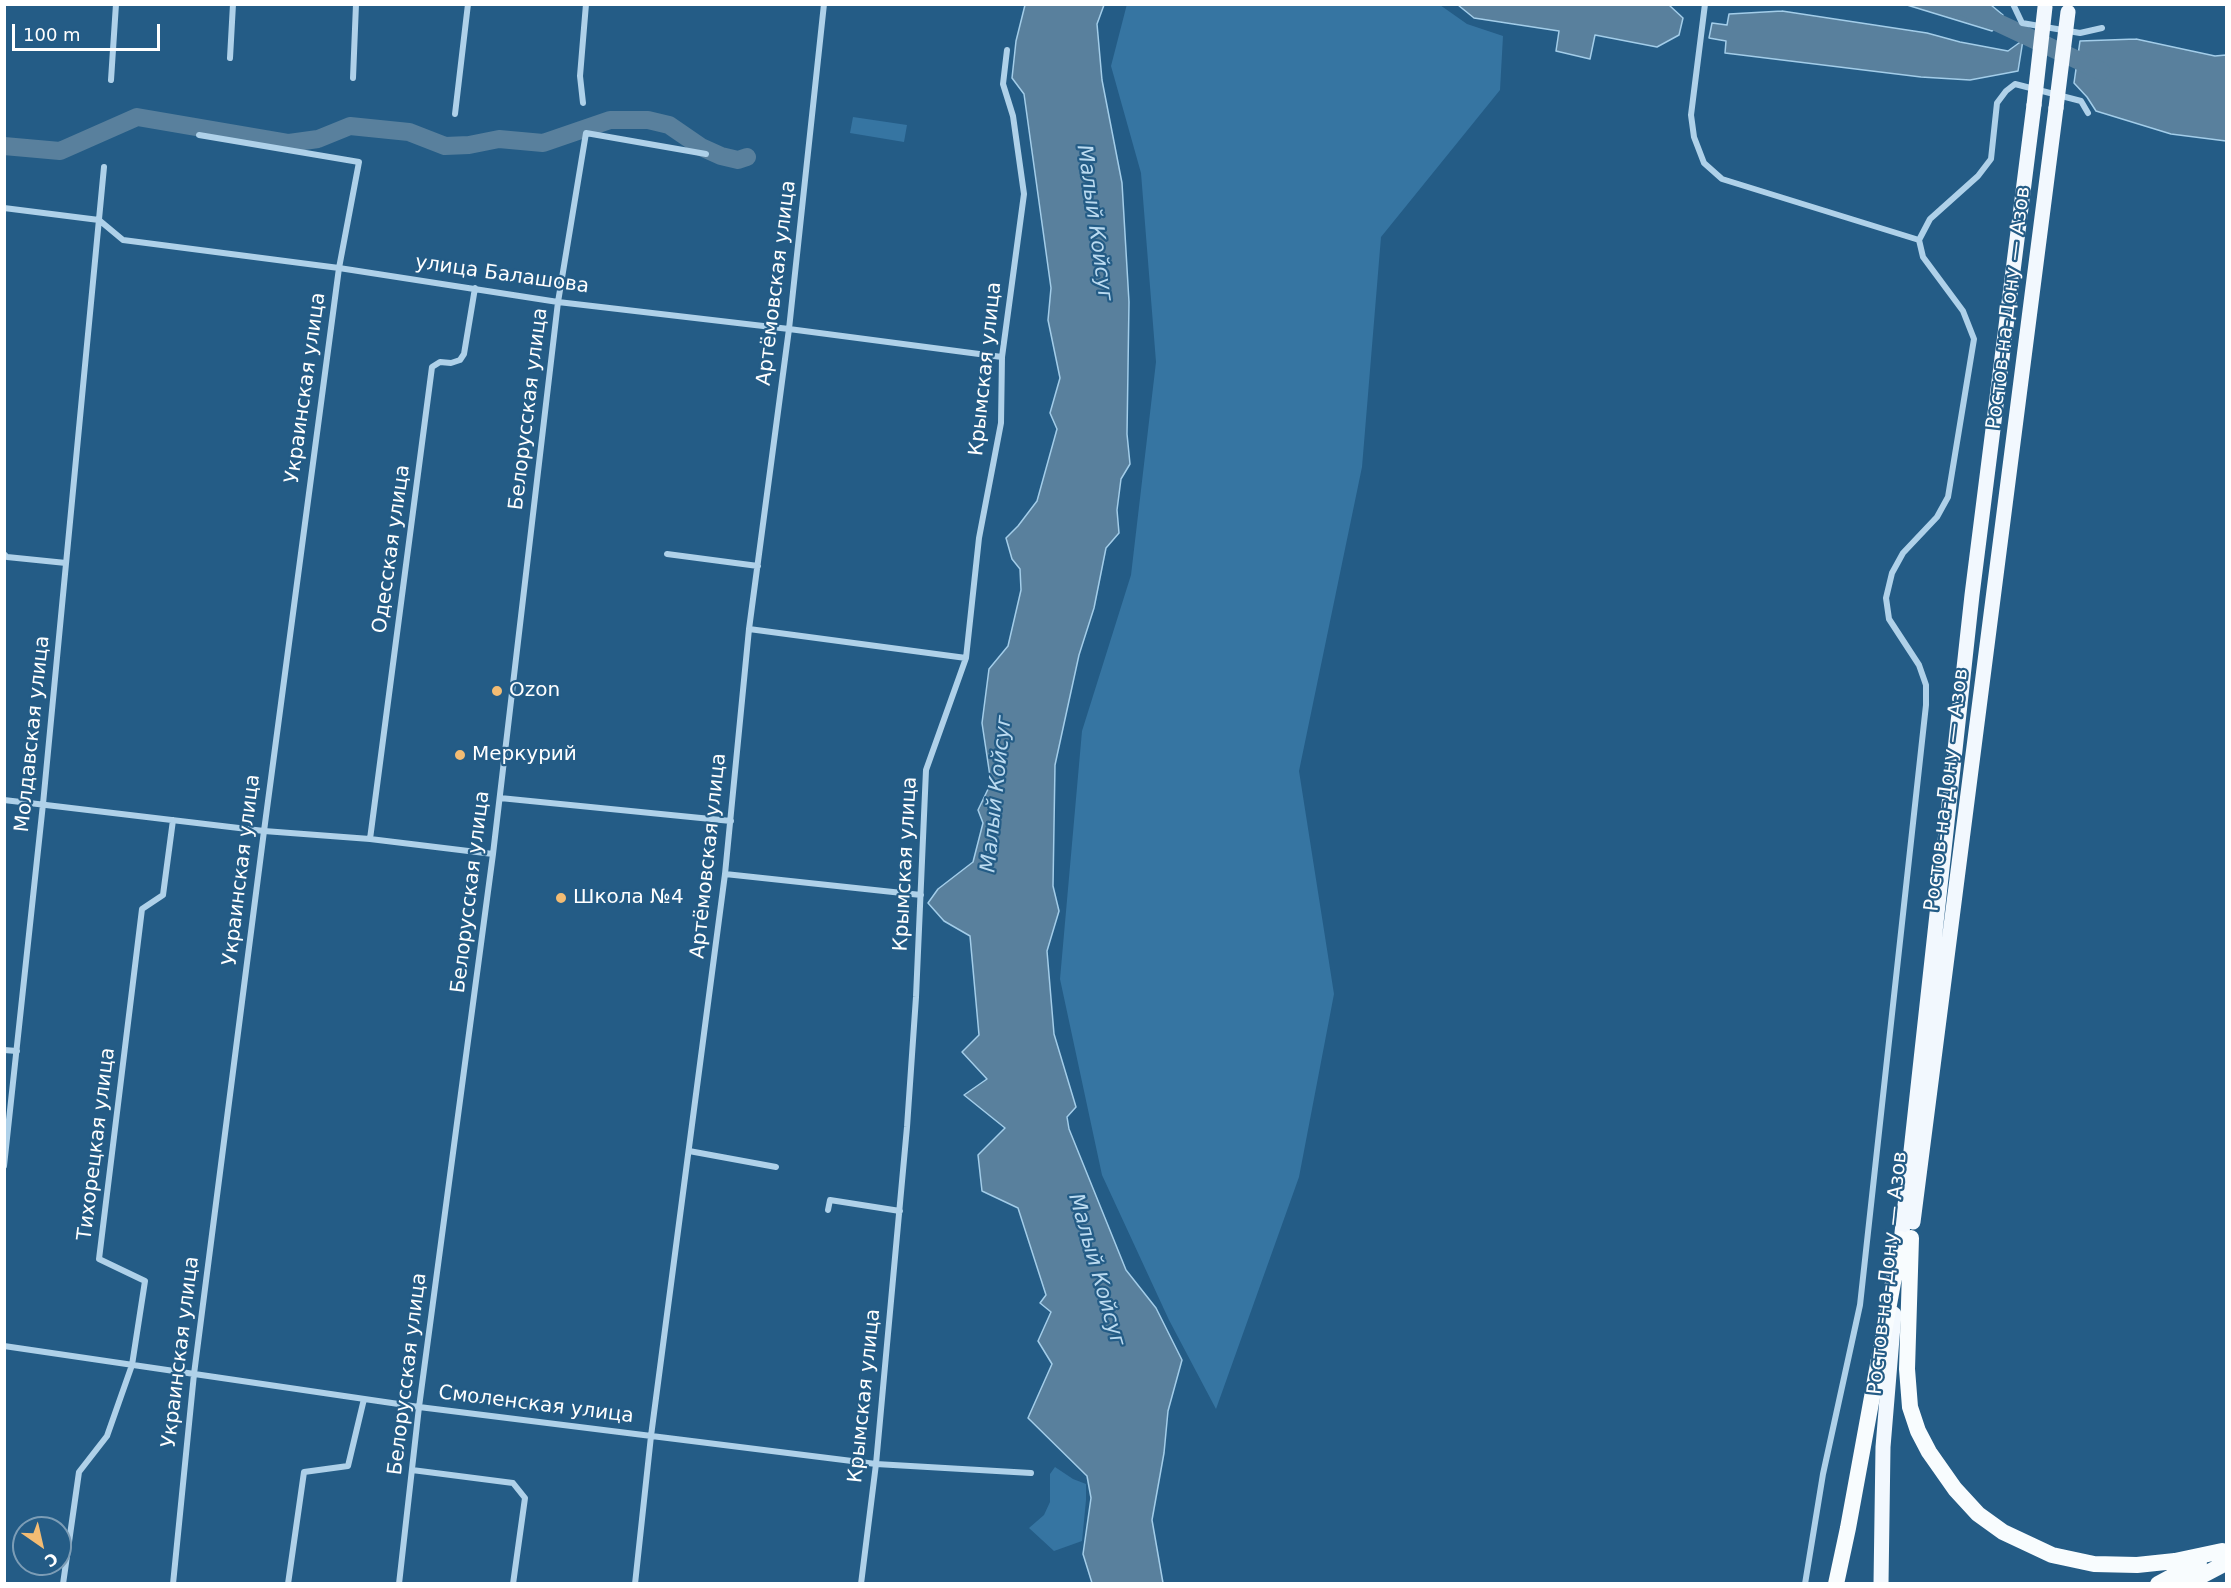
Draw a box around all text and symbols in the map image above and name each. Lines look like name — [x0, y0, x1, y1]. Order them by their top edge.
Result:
scale bar — [15, 12, 164, 50]
text: 100 m — [23, 24, 81, 45]
water label: Малый Койсуг — [1071, 143, 1117, 303]
street label: Артёмовская улица — [752, 179, 802, 387]
street label: Ростов-на-Дону — Азов — [1982, 185, 2036, 431]
street label: улица Балашова — [413, 251, 591, 299]
street label: Крымская улица — [965, 281, 1007, 457]
street label: Украинская улица — [281, 291, 331, 485]
street label: Белорусская улица — [505, 306, 553, 512]
street label: Одесская улица — [368, 463, 416, 635]
street label: Молдавская улица — [11, 635, 55, 833]
street label: Ростов-на-Дону — Азов — [1920, 667, 1974, 913]
place label: Ozon — [509, 679, 560, 703]
marker: Ozon — [490, 684, 504, 698]
water label: Малый Койсуг — [976, 714, 1018, 874]
place label: Меркурий — [472, 743, 577, 767]
marker: Меркурий — [453, 748, 467, 762]
street label: Артёмовская улица — [686, 752, 732, 960]
street label: Украинская улица — [218, 773, 266, 967]
street label: Крымская улица — [889, 776, 923, 952]
street label: Белорусская улица — [447, 789, 495, 995]
place label: Школа №4 — [573, 886, 684, 910]
marker: Школа №4 — [554, 891, 568, 905]
street label: Тихорецкая улица — [73, 1046, 121, 1242]
street label: Ростов-на-Дону — Азов — [1863, 1150, 1913, 1396]
water label: Малый Койсуг — [1062, 1191, 1130, 1349]
street label: Украинская улица — [157, 1255, 205, 1449]
street label: Белорусская улица — [384, 1271, 432, 1477]
street label: Крымская улица — [844, 1308, 886, 1484]
street label: Смоленская улица — [437, 1381, 635, 1429]
north arrow — [12, 1516, 72, 1576]
text: С — [41, 1549, 61, 1571]

